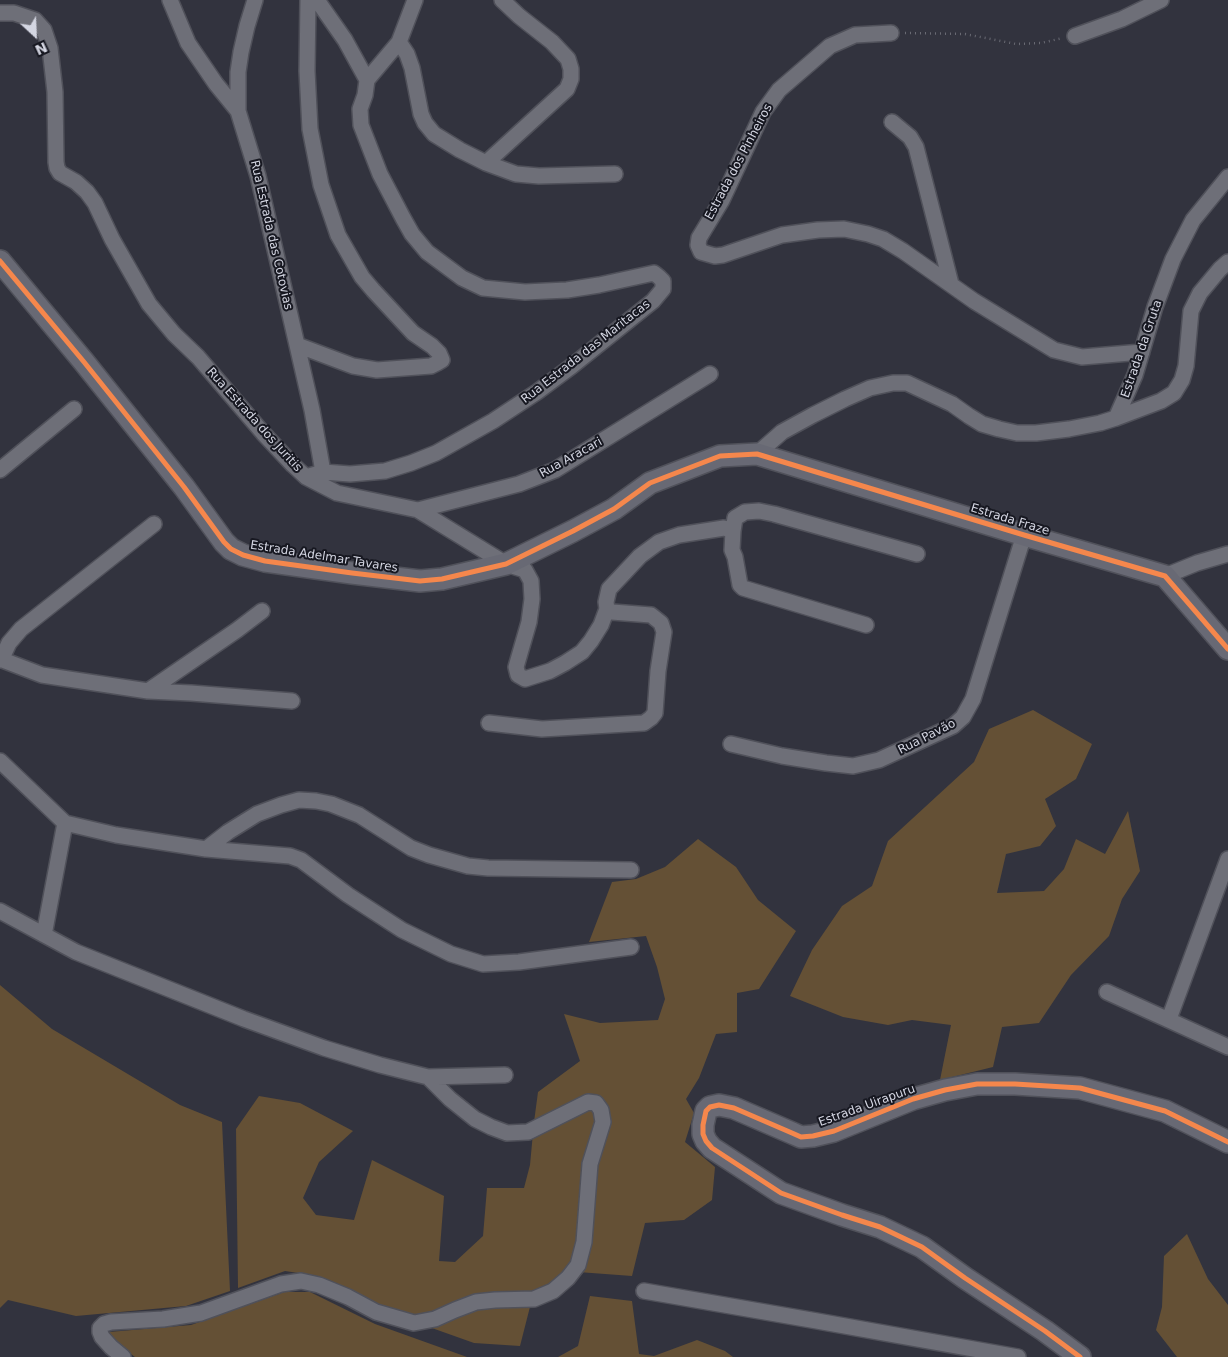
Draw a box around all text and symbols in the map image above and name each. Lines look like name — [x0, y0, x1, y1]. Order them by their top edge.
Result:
north arrow — [10, 10, 60, 60]
text: N — [33, 39, 50, 58]
street label: Estrada dos Pinheiros — [702, 102, 776, 222]
street label: Rua Estrada das Cotovias — [247, 159, 295, 311]
street label: Rua Estrada das Maritacas — [519, 297, 653, 407]
street label: Estrada da Gruta — [1119, 298, 1165, 400]
street label: Rua Estrada dos Juritis — [204, 365, 304, 475]
street label: Rua Aracari — [537, 435, 605, 481]
street label: Estrada Fraze — [969, 501, 1051, 539]
street label: Estrada Adelmar Tavares — [249, 538, 399, 576]
street label: Rua Pavão — [896, 716, 958, 758]
street label: Estrada Uirapuru — [817, 1082, 917, 1130]

